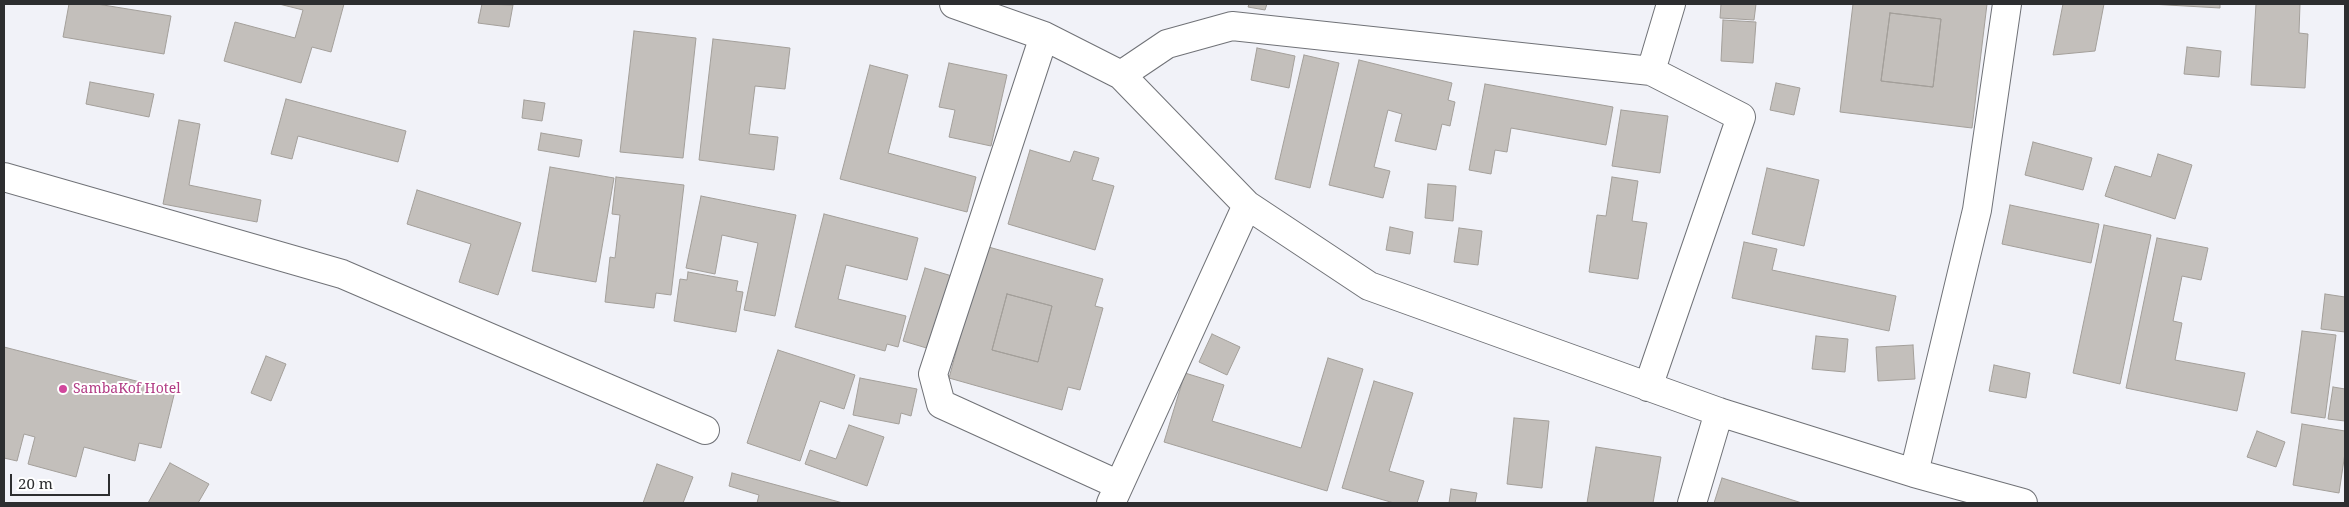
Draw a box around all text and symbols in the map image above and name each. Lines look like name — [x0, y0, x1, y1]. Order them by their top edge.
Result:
place label: SambaKof Hotel — [73, 381, 181, 397]
marker: SambaKof Hotel — [57, 383, 69, 395]
scale bar — [12, 464, 112, 496]
text: 20 m — [18, 473, 53, 493]

